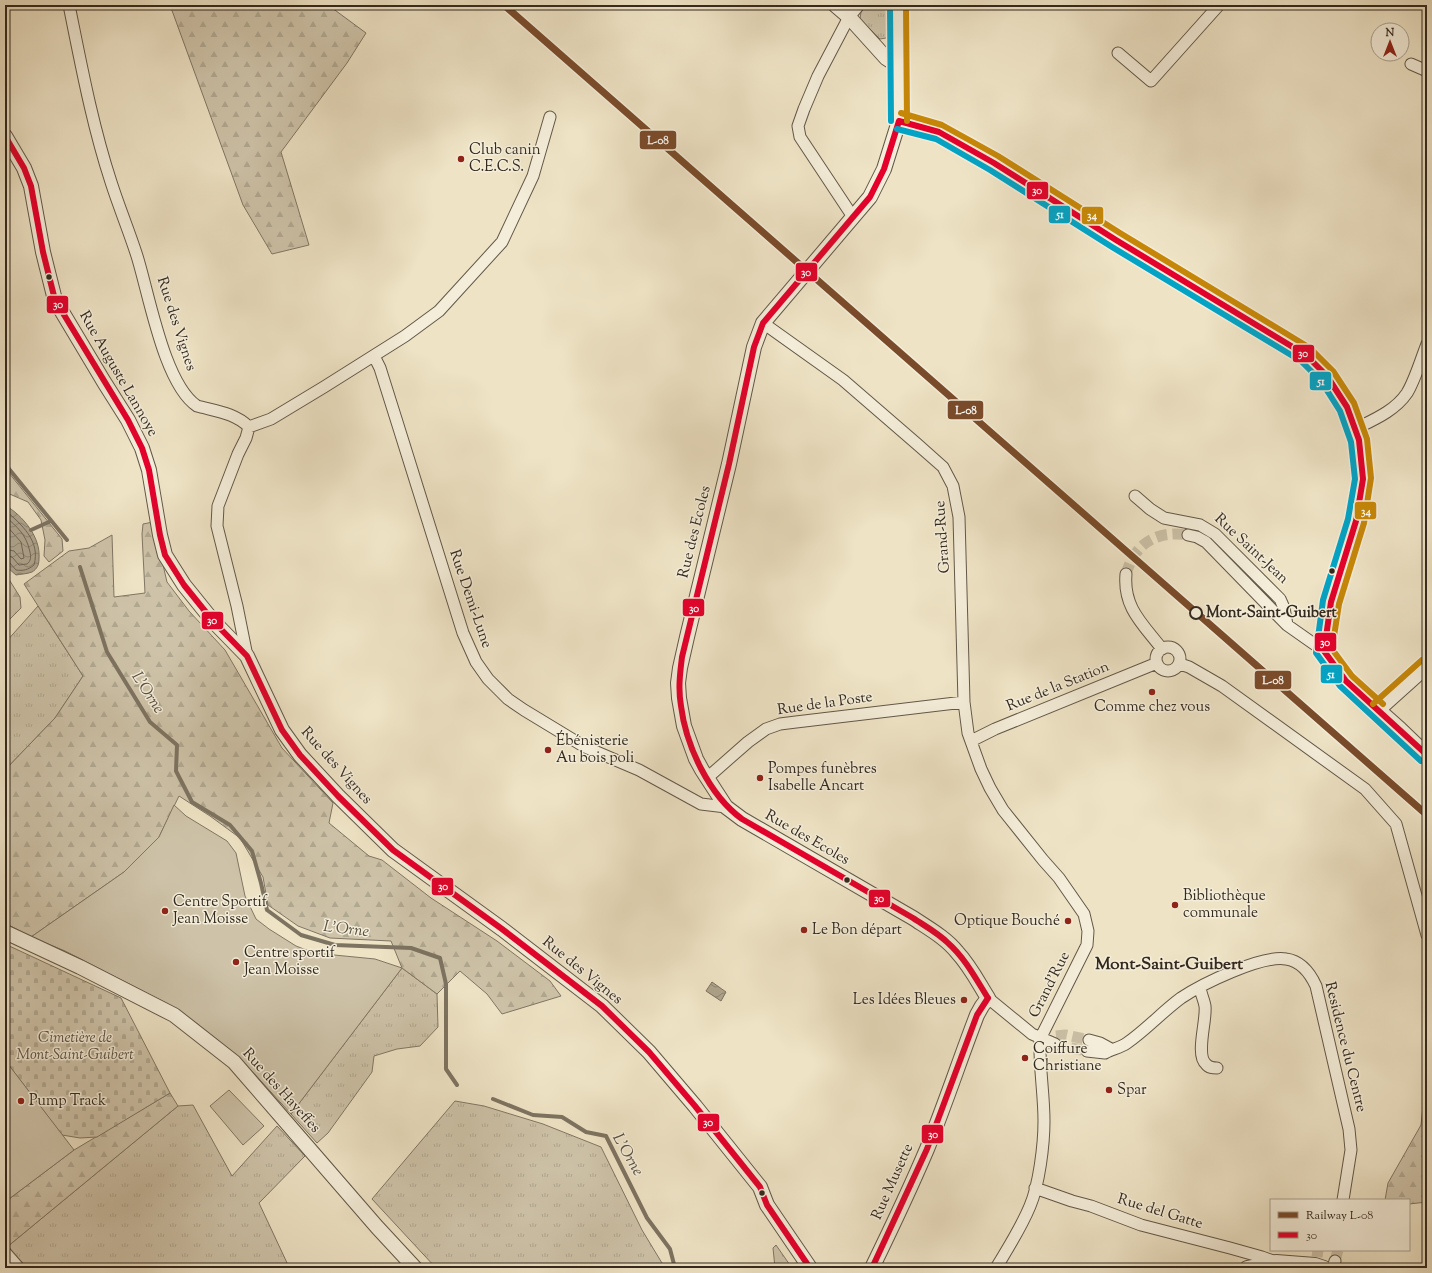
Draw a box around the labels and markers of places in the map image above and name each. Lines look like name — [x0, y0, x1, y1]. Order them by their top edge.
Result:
place label: Club canin C.E.C.S. — [469, 140, 541, 178]
marker: Club canin C.E.C.S. — [456, 154, 466, 164]
unlabelled marker — [44, 272, 54, 282]
unlabelled marker — [1327, 566, 1337, 576]
place label: Mont-Saint-Guibert — [1206, 603, 1338, 624]
marker: Mont-Saint-Guibert — [1189, 606, 1203, 620]
marker: Comme chez vous — [1147, 687, 1157, 697]
place label: Comme chez vous — [1094, 697, 1210, 718]
place label: Ébénisterie Au bois poli — [556, 730, 634, 769]
marker: Ébénisterie Au bois poli — [543, 745, 553, 755]
place label: Pompes funèbres Isabelle Ancart — [768, 759, 877, 797]
marker: Pompes funèbres Isabelle Ancart — [755, 773, 765, 783]
unlabelled marker — [842, 875, 852, 885]
place label: Bibliothèque communale — [1183, 886, 1266, 924]
place label: Centre Sportif Jean Moisse — [172, 892, 268, 930]
marker: Bibliothèque communale — [1170, 900, 1180, 910]
marker: Centre Sportif Jean Moisse — [160, 906, 170, 916]
place label: Optique Bouché — [954, 911, 1060, 932]
marker: Optique Bouché — [1063, 916, 1073, 926]
place label: Le Bon départ — [812, 920, 902, 941]
marker: Le Bon départ — [799, 925, 809, 935]
place label: Centre sportif Jean Moisse — [243, 943, 336, 981]
marker: Centre sportif Jean Moisse — [231, 957, 241, 967]
place label: Les Idées Bleues — [853, 990, 956, 1011]
marker: Les Idées Bleues — [959, 995, 969, 1005]
place label: Coiffure Christiane — [1033, 1039, 1102, 1077]
marker: Coiffure Christiane — [1020, 1053, 1030, 1063]
place label: Spar — [1117, 1080, 1147, 1101]
marker: Spar — [1104, 1085, 1114, 1095]
place label: Pump Track — [29, 1091, 106, 1112]
marker: Pump Track — [16, 1096, 26, 1106]
unlabelled marker — [757, 1188, 767, 1198]

